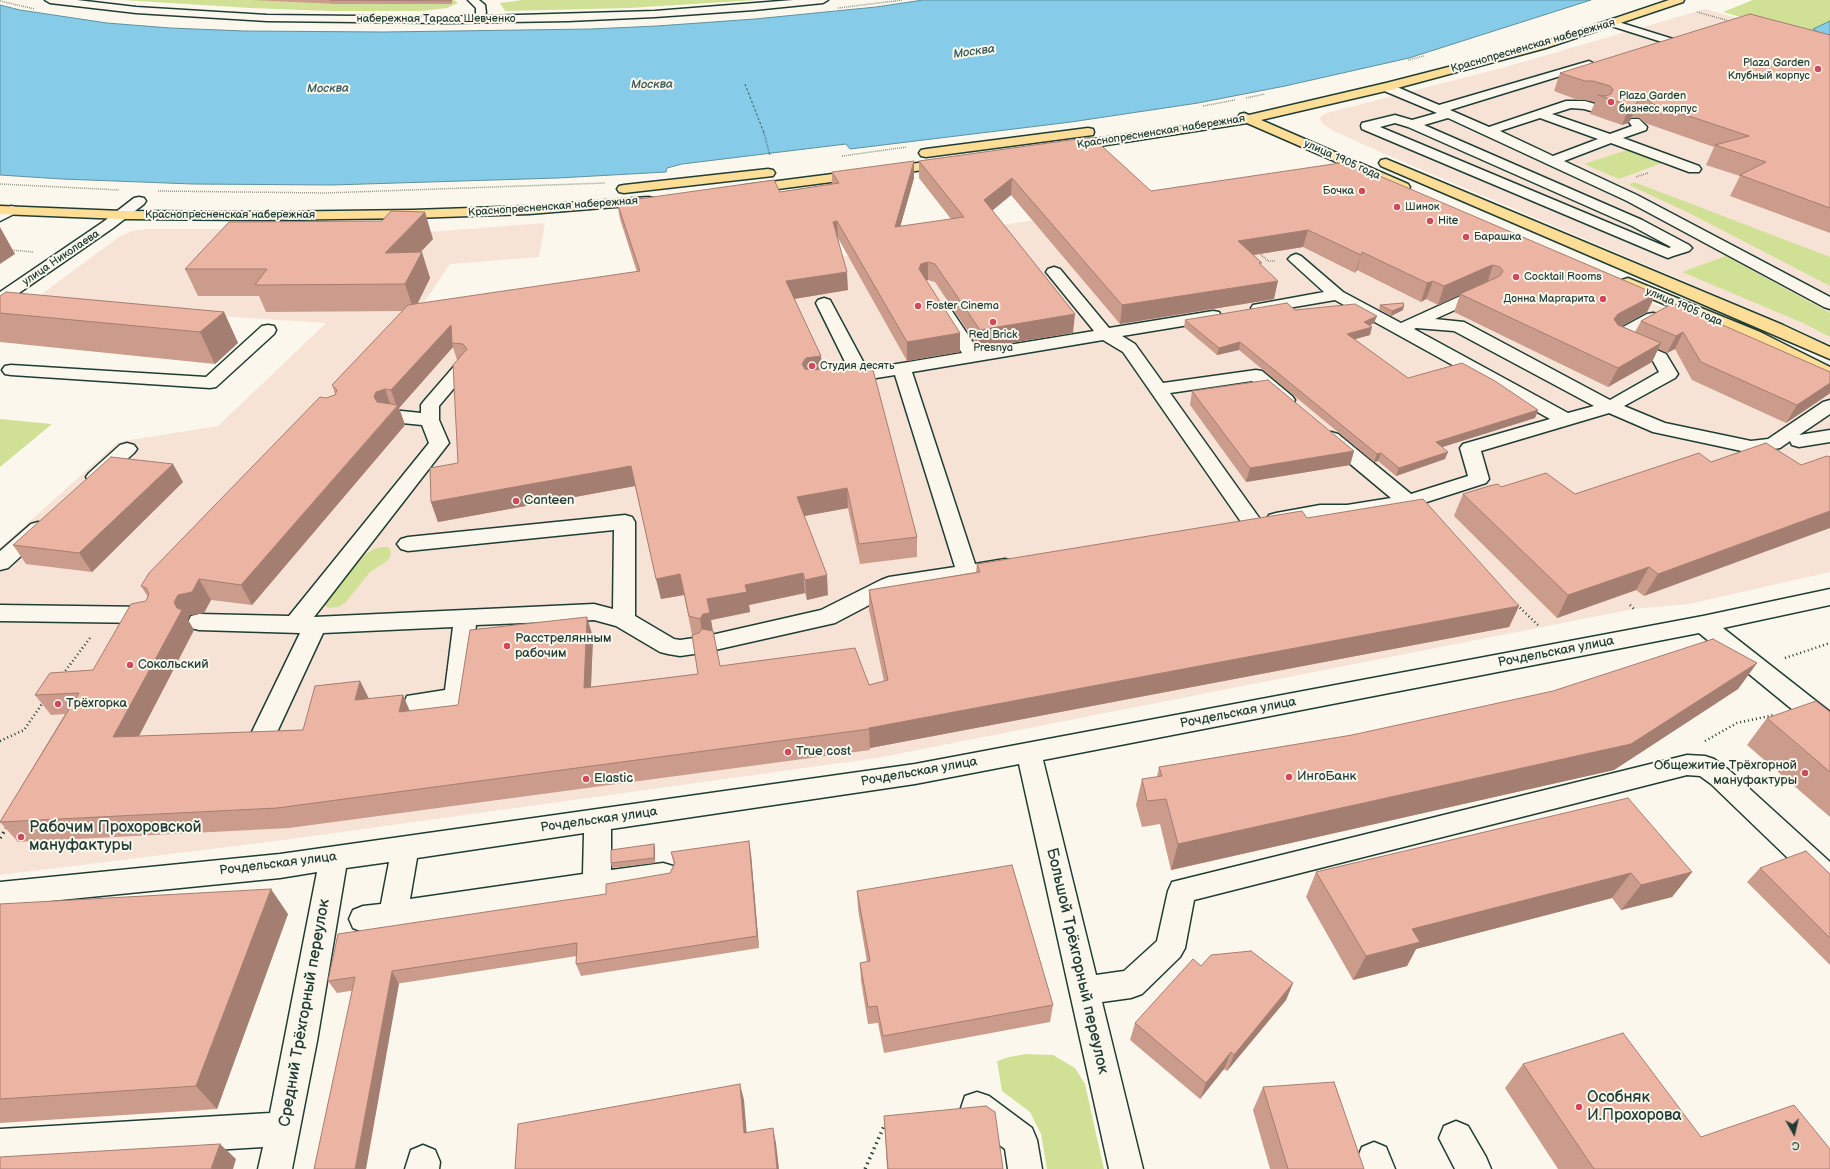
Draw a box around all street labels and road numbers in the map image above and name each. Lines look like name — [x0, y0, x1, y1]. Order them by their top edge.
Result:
street label: набережная Тараса Шевченко — [356, 12, 516, 26]
street label: Краснопресненская набережная — [1449, 16, 1617, 76]
street label: Краснопресненская набережная — [1076, 112, 1246, 152]
street label: улица 1905 года — [1302, 137, 1382, 183]
street label: Краснопресненская набережная — [468, 194, 638, 220]
street label: Краснопресненская набережная — [145, 208, 315, 222]
street label: улица Николаева — [20, 227, 102, 289]
street label: улица 1905 года — [1643, 285, 1725, 329]
street label: Рочдельская улица — [1497, 633, 1615, 671]
street label: Рочдельская улица — [1179, 694, 1297, 732]
street label: Рочдельская улица — [859, 754, 979, 790]
street label: Рочдельская улица — [539, 804, 659, 836]
street label: Большой Трёхгорный переулок — [1042, 846, 1112, 1076]
street label: Рочдельская улица — [218, 849, 338, 879]
street label: Средний Трёхгорный переулок — [275, 898, 335, 1128]

